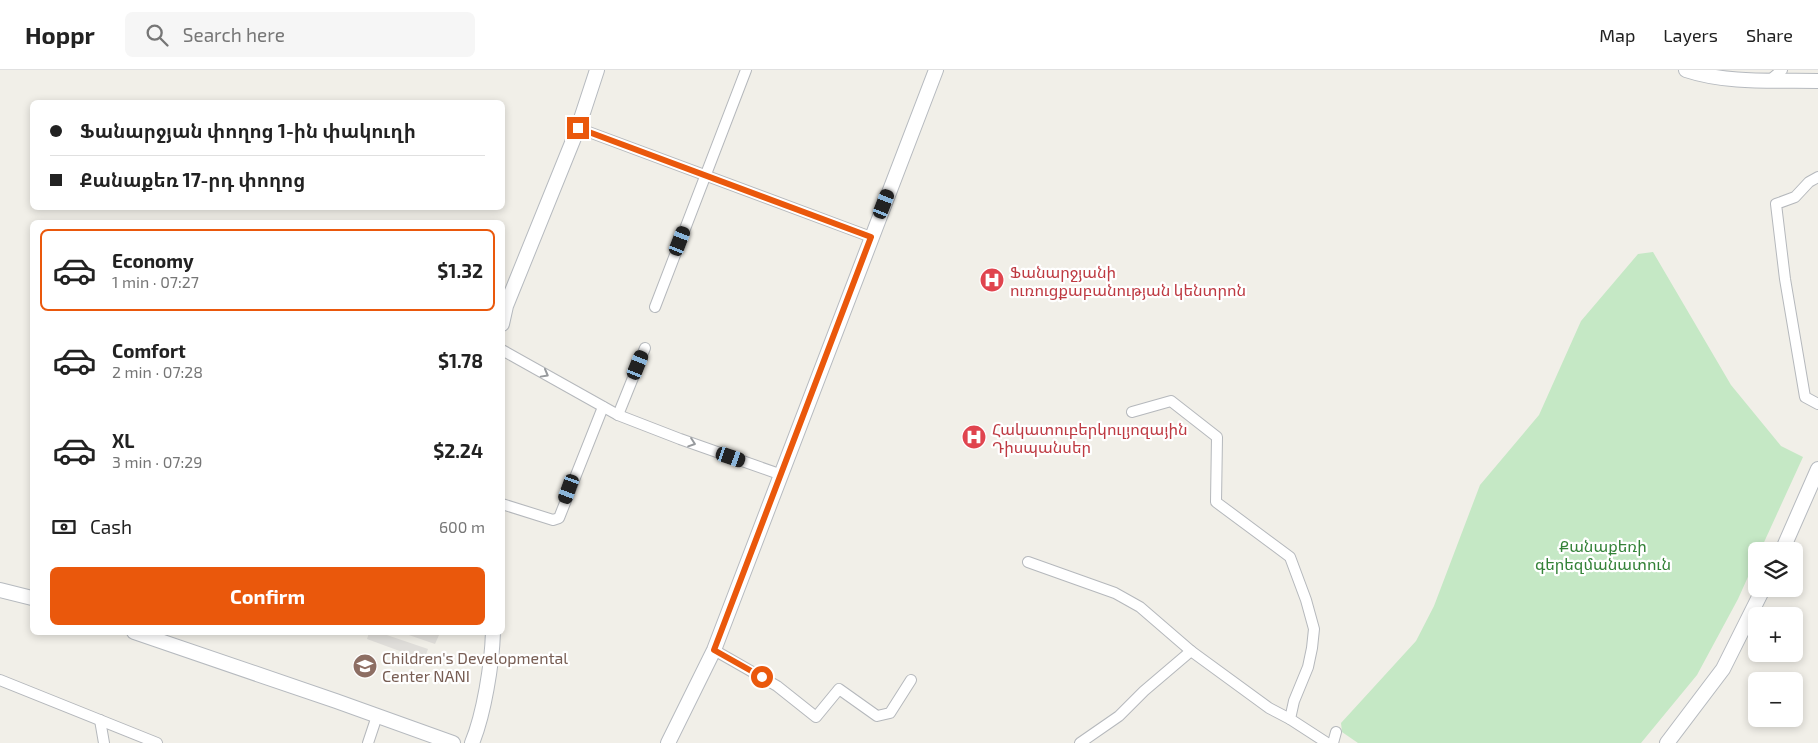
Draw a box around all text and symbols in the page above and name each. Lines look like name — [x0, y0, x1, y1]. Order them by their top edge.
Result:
search box — [125, 12, 475, 57]
text: Hoppr — [25, 20, 95, 49]
icon: search — [143, 21, 171, 49]
text: Search here — [183, 23, 285, 46]
text: Map — [1599, 24, 1635, 46]
text: Layers — [1663, 24, 1718, 46]
text: Share — [1746, 24, 1793, 46]
route end — [567, 117, 589, 139]
text: Ֆանարջյան փողոց 1-ին փակուղի — [80, 119, 416, 142]
text: Քանաքեռ 17-րդ փողոց — [80, 168, 305, 191]
car — [871, 187, 896, 221]
car — [667, 224, 692, 258]
icon: car — [52, 248, 97, 293]
text: Economy — [112, 249, 194, 272]
text: $1.32 — [437, 259, 483, 282]
place label: Ֆանարջյանի ուռուցքաբանության կենտրոն — [1010, 262, 1246, 300]
hospital icon: Ֆանարջյանի ուռուցքաբանության կենտրոն — [979, 267, 1005, 293]
text: 1 min · 07:27 — [112, 272, 199, 291]
icon: car — [52, 338, 97, 383]
text: Comfort — [112, 339, 186, 362]
car — [625, 348, 650, 382]
text: $1.78 — [438, 349, 483, 372]
text: 2 min · 07:28 — [112, 362, 203, 381]
one-way arrow — [540, 368, 549, 378]
place label: Հակատուբերկուլյոզային Դիսպանսեր — [992, 419, 1188, 457]
hospital icon: Հակատուբերկուլյոզային Դիսպանսեր — [961, 424, 987, 450]
icon: car — [52, 428, 97, 473]
text: XL — [112, 429, 134, 452]
one-way arrow — [687, 437, 695, 447]
text: $2.24 — [433, 439, 483, 462]
car — [714, 445, 747, 469]
text: 3 min · 07:29 — [112, 452, 202, 471]
car — [556, 472, 581, 506]
icon: cash — [50, 513, 78, 541]
text: Cash — [90, 515, 132, 538]
text: 600 m — [439, 517, 485, 536]
park label: Քանաքեռի գերեզմանատուն — [1535, 536, 1671, 574]
map controls — [1748, 542, 1803, 727]
button: layers — [1748, 542, 1803, 597]
button: Confirm — [50, 567, 485, 625]
button: + — [1748, 607, 1803, 662]
place label: Children's Developmental Center NANI — [382, 648, 568, 685]
school or university icon: Children's Developmental Center NANI — [352, 653, 378, 679]
route start — [751, 666, 773, 688]
button: − — [1748, 672, 1803, 727]

